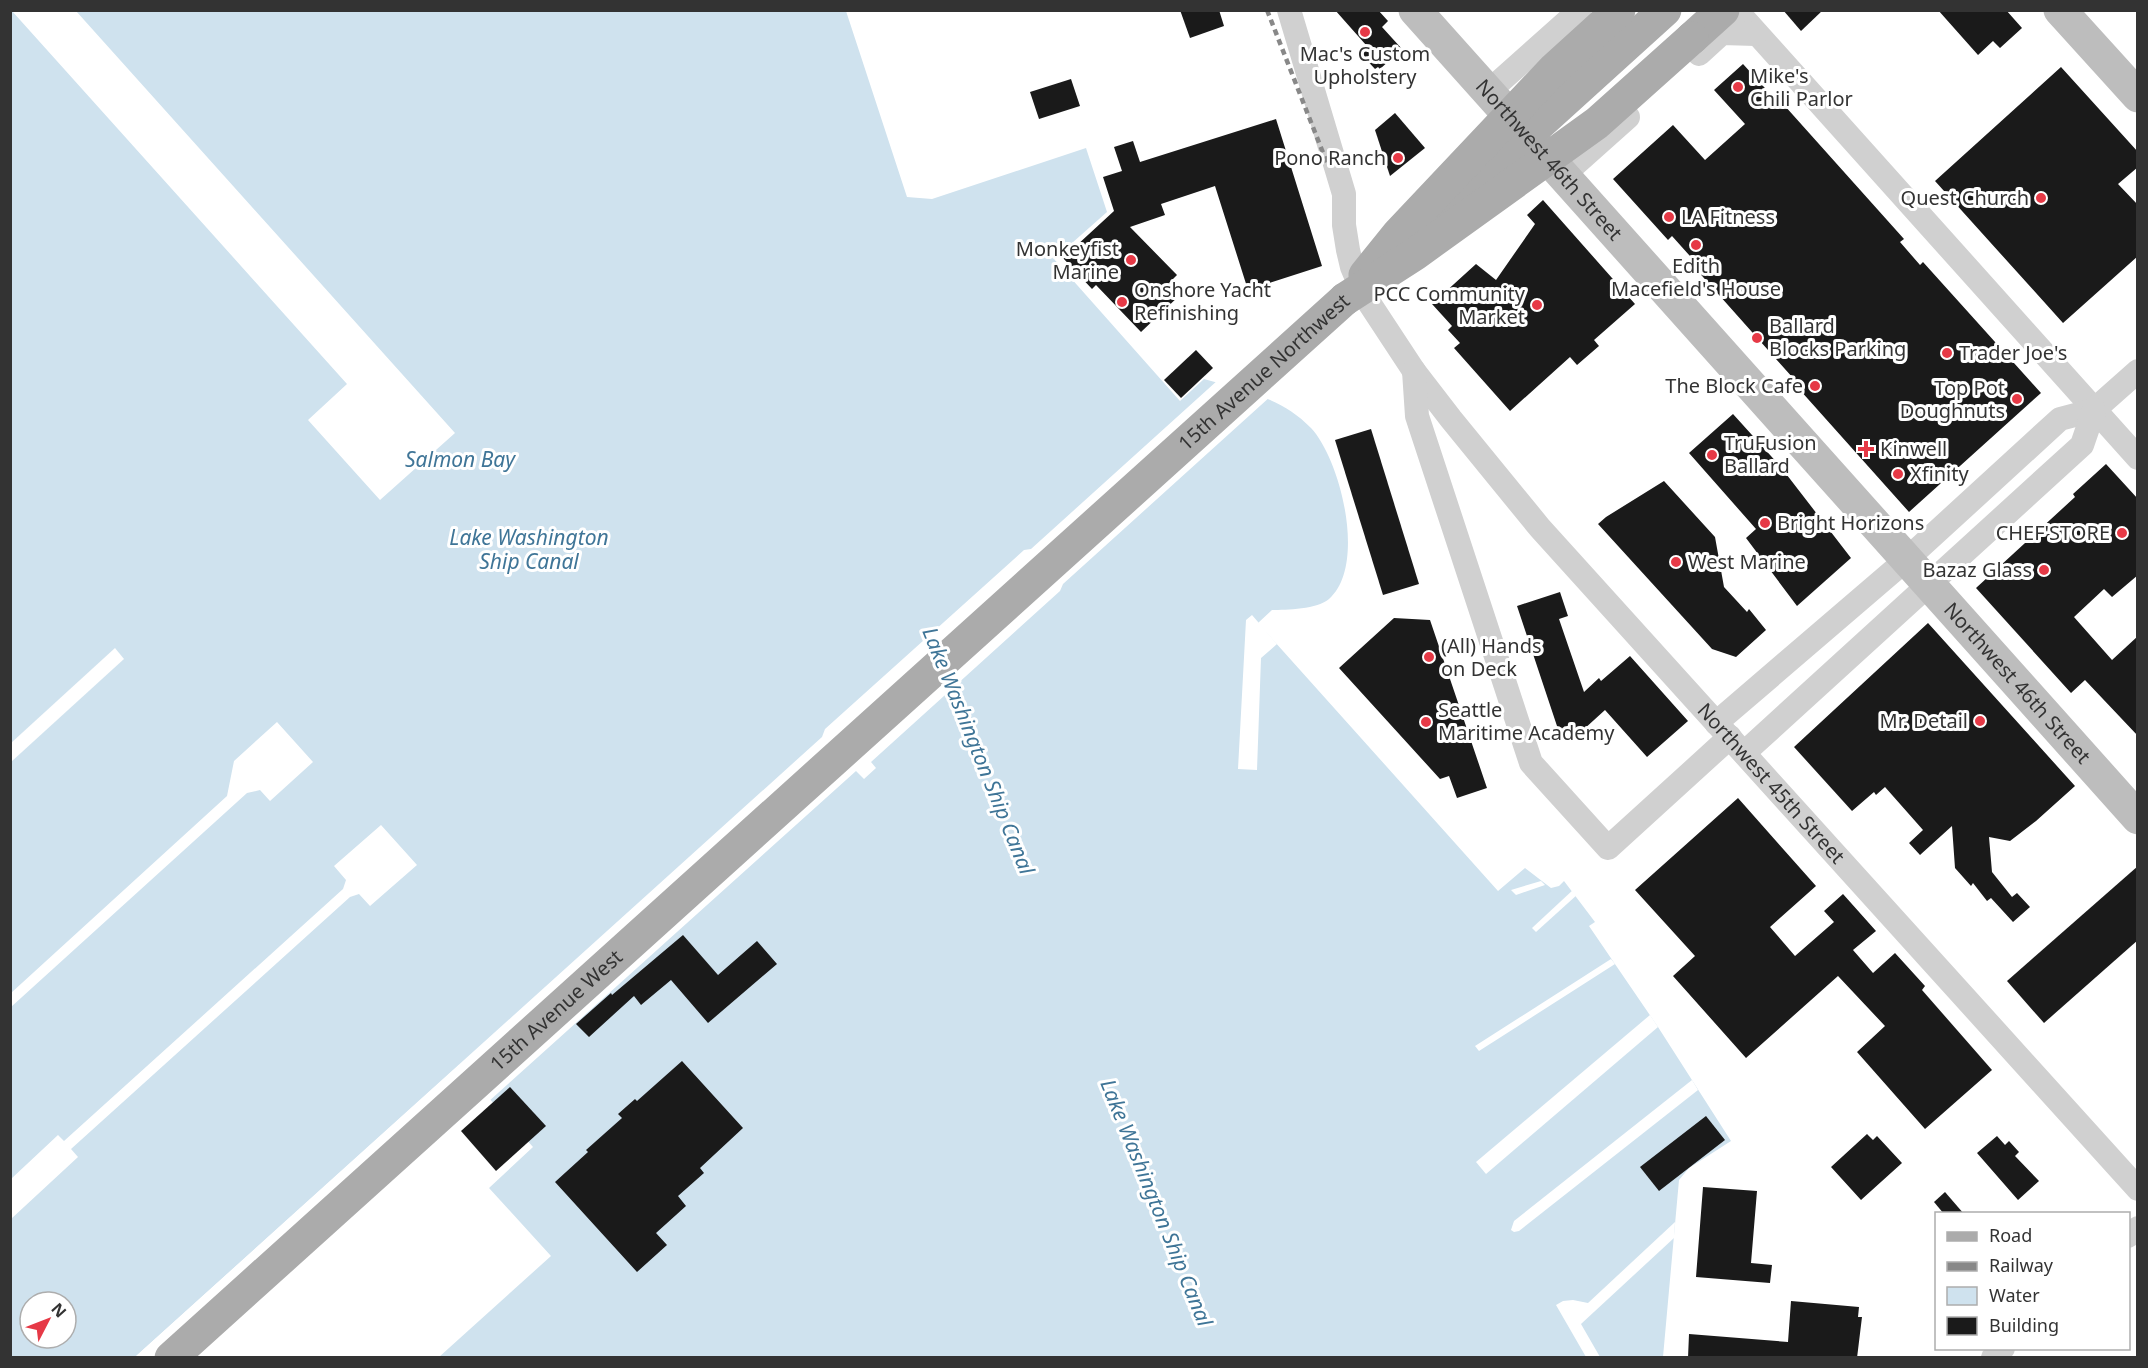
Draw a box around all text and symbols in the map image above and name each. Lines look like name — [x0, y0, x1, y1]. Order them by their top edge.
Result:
marker: Mac's Custom Upholstery — [1358, 25, 1372, 39]
place label: Mac's Custom Upholstery — [1300, 40, 1430, 90]
place label: Mike's Chili Parlor — [1750, 62, 1853, 112]
street label: Northwest 46th Street — [1470, 73, 1629, 246]
marker: Mike's Chili Parlor — [1731, 80, 1745, 94]
place label: Pono Ranch — [1274, 144, 1386, 171]
marker: Pono Ranch — [1391, 151, 1405, 165]
place label: Quest Church — [1901, 184, 2029, 211]
marker: Quest Church — [2034, 191, 2048, 205]
place label: LA Fitness — [1681, 203, 1775, 230]
marker: LA Fitness — [1662, 210, 1676, 224]
place label: Monkeyfist Marine — [1016, 235, 1119, 285]
marker: Edith Macefield's House — [1689, 238, 1703, 252]
place label: Edith Macefield's House — [1611, 252, 1781, 302]
marker: Monkeyfist Marine — [1124, 253, 1138, 267]
place label: Onshore Yacht Refinishing — [1134, 276, 1271, 326]
place label: PCC Community Market — [1373, 280, 1526, 330]
street label: 15th Avenue Northwest — [1172, 287, 1355, 456]
marker: Onshore Yacht Refinishing — [1115, 295, 1129, 309]
marker: PCC Community Market — [1530, 298, 1544, 312]
place label: Ballard Blocks Parking — [1769, 312, 1906, 362]
marker: Ballard Blocks Parking — [1750, 331, 1764, 345]
place label: Trader Joe's — [1959, 339, 2067, 366]
marker: Trader Joe's — [1940, 346, 1954, 360]
place label: The Block Cafe — [1665, 372, 1803, 399]
place label: Top Pot Doughnuts — [1900, 374, 2005, 424]
marker: The Block Cafe — [1808, 379, 1822, 393]
marker: Top Pot Doughnuts — [2010, 392, 2024, 406]
place label: TruFusion Ballard — [1724, 429, 1817, 479]
place label: Kinwell — [1880, 435, 1947, 462]
marker: Kinwell — [1857, 440, 1875, 458]
water label: Salmon Bay — [405, 445, 516, 473]
marker: TruFusion Ballard — [1705, 448, 1719, 462]
place label: Xfinity — [1910, 460, 1970, 487]
marker: Xfinity — [1891, 467, 1905, 481]
place label: Bright Horizons — [1777, 509, 1924, 536]
marker: Bright Horizons — [1758, 516, 1772, 530]
place label: CHEF'STORE — [1996, 519, 2110, 546]
water label: Lake Washington Ship Canal — [449, 523, 609, 575]
marker: CHEF'STORE — [2115, 526, 2129, 540]
place label: West Marine — [1688, 548, 1806, 575]
marker: West Marine — [1669, 555, 1683, 569]
place label: Bazaz Glass — [1922, 556, 2032, 583]
marker: Bazaz Glass — [2037, 563, 2051, 577]
street label: Northwest 46th Street — [1938, 596, 2097, 769]
water label: Lake Washington Ship Canal — [916, 623, 1042, 879]
place label: (All) Hands on Deck — [1441, 632, 1542, 682]
marker: (All) Hands on Deck — [1422, 650, 1436, 664]
place label: Seattle Maritime Academy — [1438, 696, 1615, 746]
street label: Northwest 45th Street — [1692, 697, 1851, 869]
place label: Mr. Detail — [1880, 707, 1968, 734]
marker: Mr. Detail — [1973, 714, 1987, 728]
marker: Seattle Maritime Academy — [1419, 715, 1433, 729]
street label: 15th Avenue West — [484, 943, 628, 1077]
water label: Lake Washington Ship Canal — [1094, 1075, 1220, 1331]
legend — [1935, 1212, 2130, 1350]
text: Road — [1989, 1223, 2032, 1247]
text: Railway — [1989, 1253, 2054, 1277]
text: Water — [1989, 1283, 2040, 1307]
north arrow — [18, 1290, 78, 1350]
text: N — [47, 1298, 72, 1322]
text: Building — [1989, 1313, 2059, 1337]

